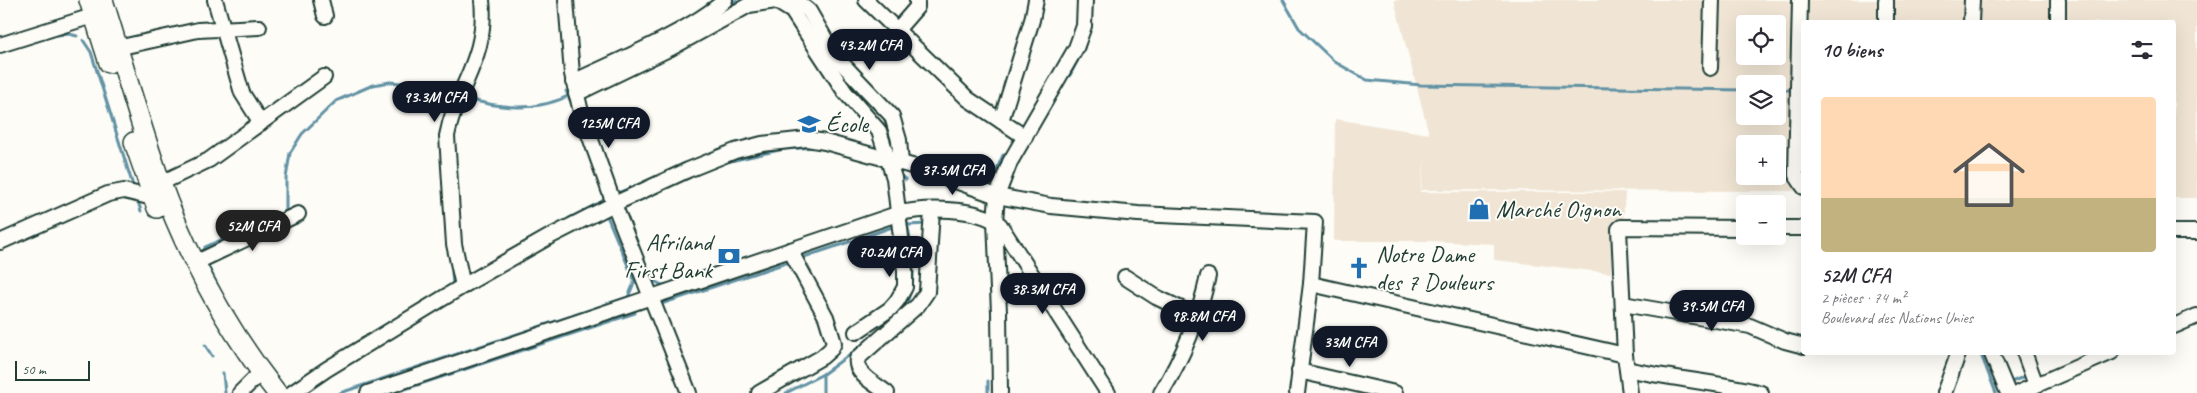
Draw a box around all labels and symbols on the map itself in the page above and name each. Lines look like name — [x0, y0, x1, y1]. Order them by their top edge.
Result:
pin: 43.2M CFA — [813, 28, 927, 71]
pin: 93.3M CFA — [378, 80, 492, 123]
pin: 125M CFA — [557, 106, 661, 149]
place label: École — [826, 109, 870, 139]
school or university icon: École — [796, 111, 822, 137]
pin: 37.5M CFA — [896, 154, 1010, 196]
place label: Marché Oignon — [1496, 194, 1622, 224]
shop icon: Marché Oignon — [1466, 196, 1492, 222]
pin: 52M CFA — [207, 210, 299, 252]
place label: Afriland First Bank — [624, 227, 716, 285]
pin: 70.2M CFA — [833, 236, 947, 278]
place label: Notre Dame des 7 Douleurs — [1376, 239, 1495, 297]
bank icon: Afriland First Bank — [716, 243, 742, 269]
church icon: Notre Dame des 7 Douleurs — [1346, 255, 1372, 281]
pin: 38.3M CFA — [986, 272, 1100, 315]
pin: 39.5M CFA — [1655, 290, 1769, 332]
pin: 98.8M CFA — [1146, 300, 1260, 342]
pin: 33M CFA — [1304, 326, 1396, 368]
scale bar — [15, 358, 90, 381]

